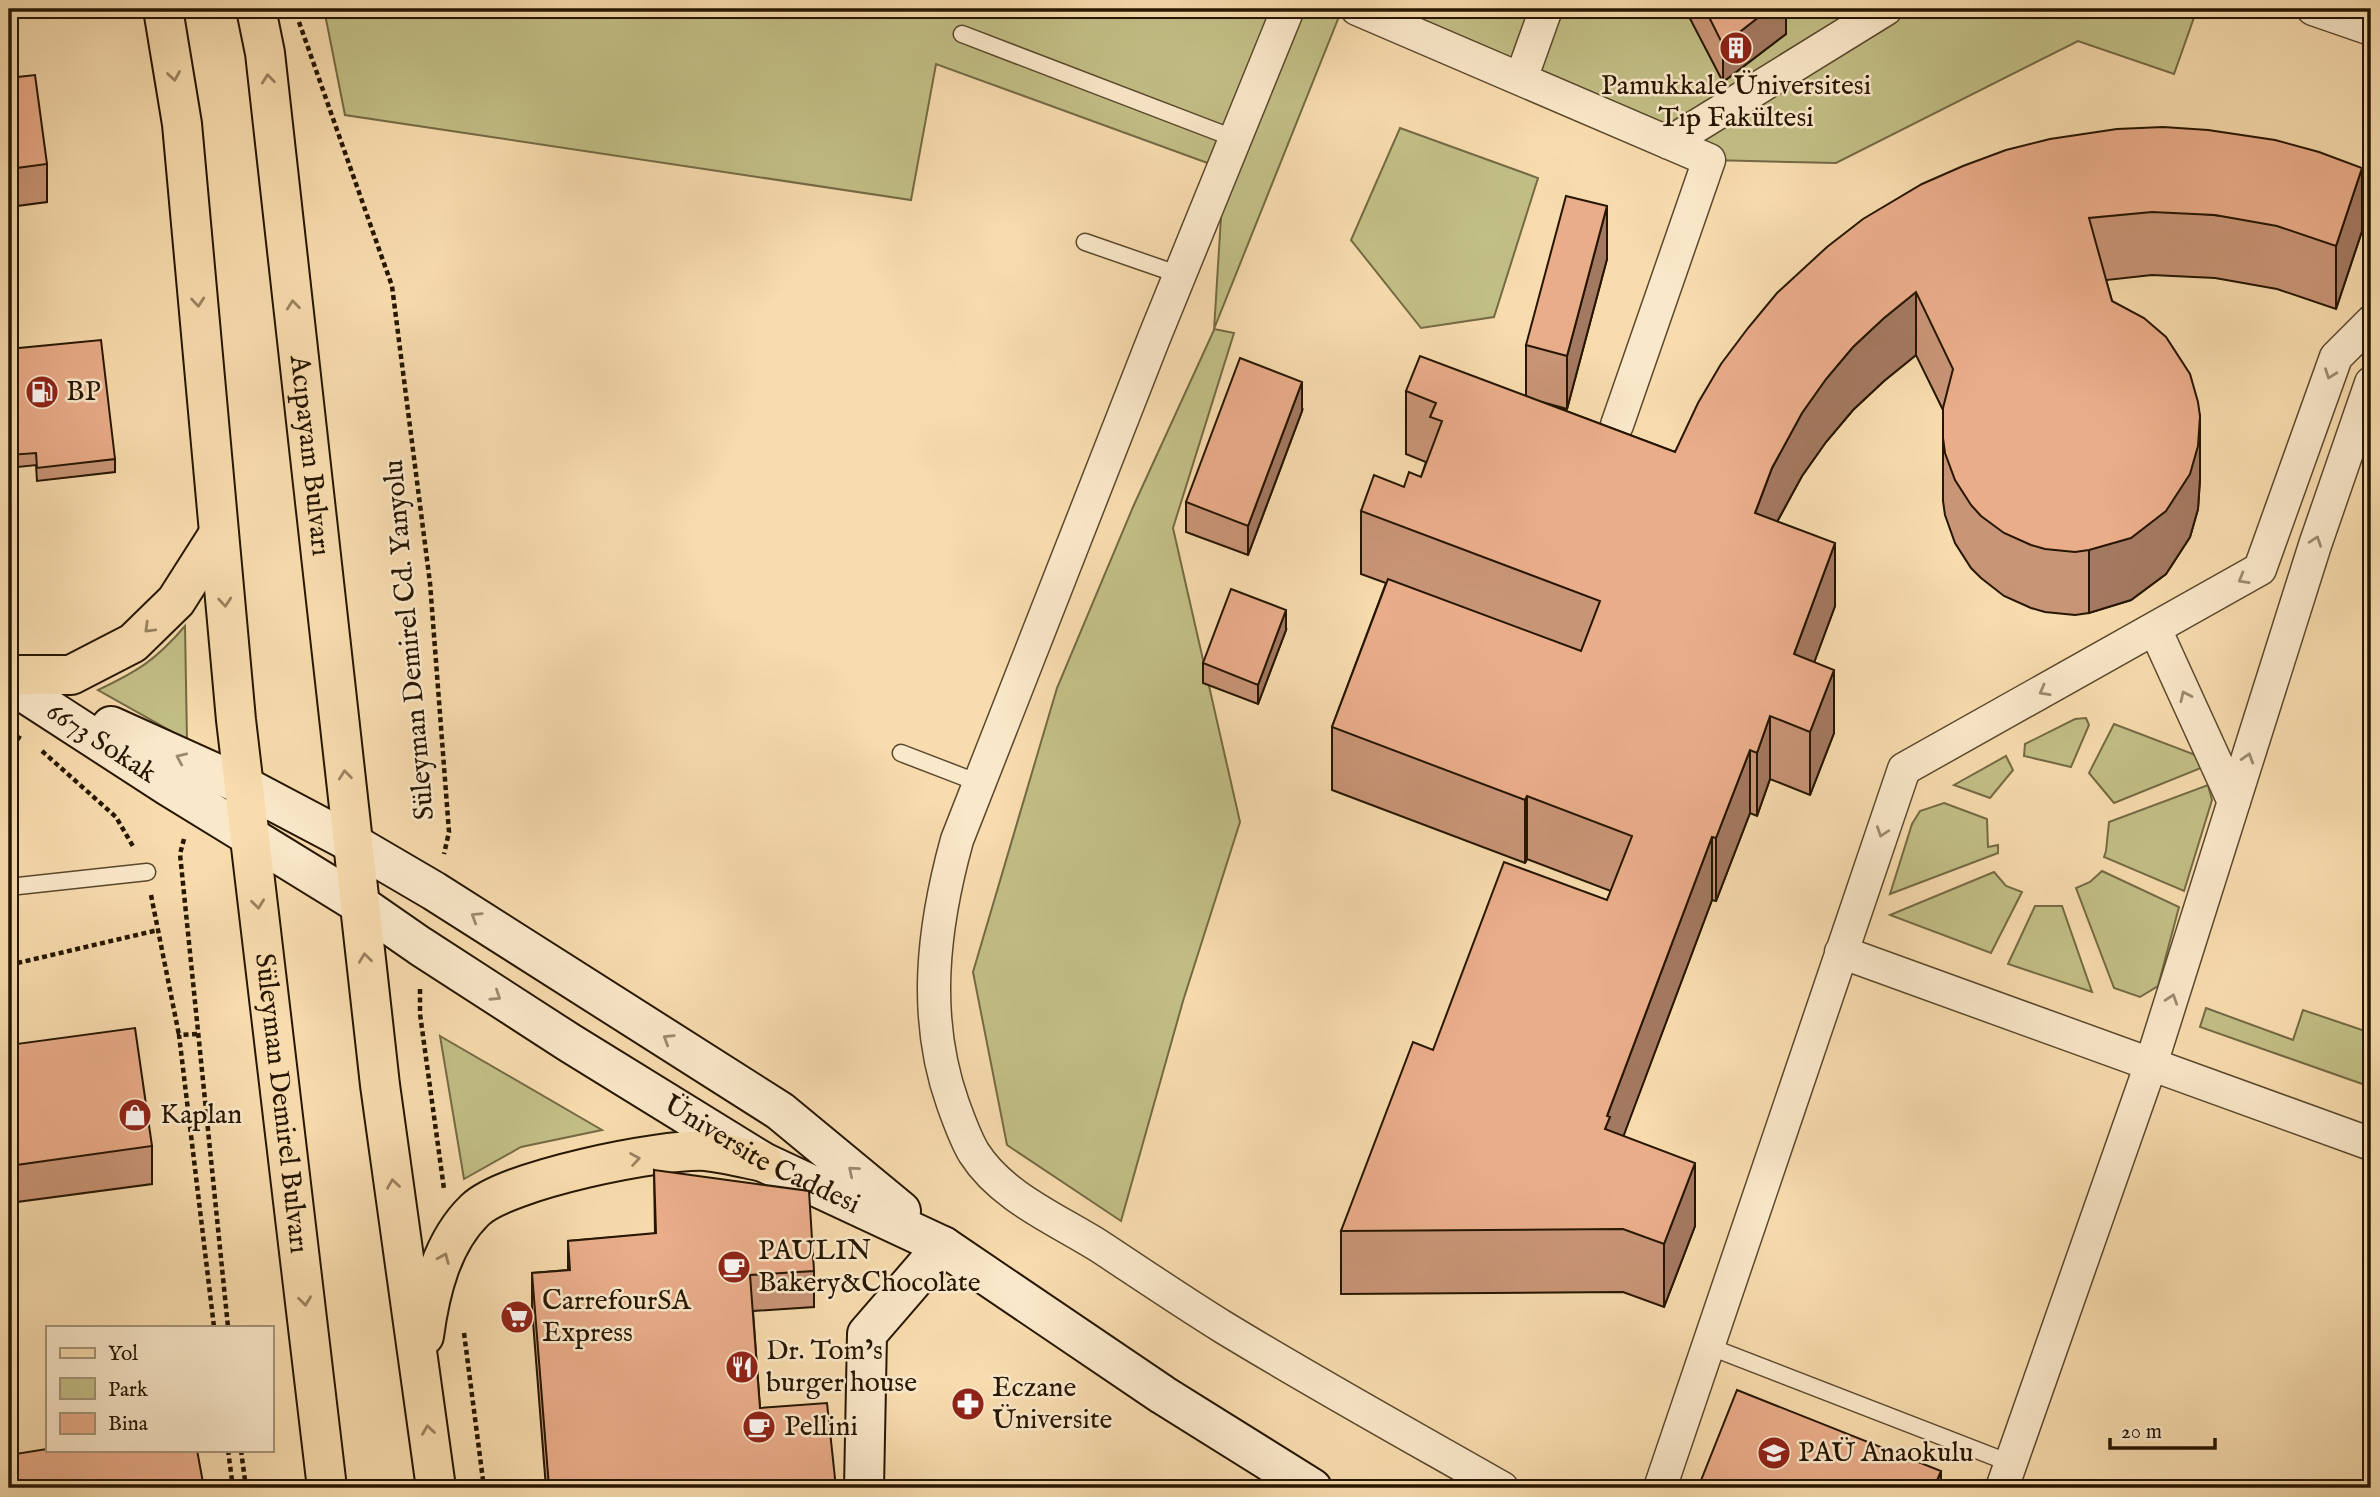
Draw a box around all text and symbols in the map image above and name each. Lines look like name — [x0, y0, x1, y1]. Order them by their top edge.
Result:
building icon: Pamukkale Üniversitesi Tıp Fakültesi — [1717, 29, 1755, 67]
place label: Pamukkale Üniversitesi Tıp Fakültesi — [1601, 69, 1871, 136]
one-way arrow — [166, 70, 181, 82]
one-way arrow — [260, 73, 275, 85]
one-way arrow — [190, 297, 205, 308]
one-way arrow — [285, 300, 300, 311]
street label: Acıpayam Bulvarı — [281, 353, 338, 558]
one-way arrow — [2324, 368, 2338, 380]
fuel station icon: BP — [23, 373, 61, 411]
place label: BP — [66, 375, 101, 410]
street label: Süleyman Demirel Cd. Yanyolu — [377, 458, 443, 822]
one-way arrow — [2308, 536, 2322, 548]
one-way arrow — [2237, 571, 2250, 584]
one-way arrow — [217, 597, 232, 608]
one-way arrow — [144, 620, 157, 633]
one-way arrow — [2039, 683, 2052, 696]
one-way arrow — [2179, 690, 2193, 703]
street label: 6673 Sokak — [39, 694, 164, 792]
one-way arrow — [176, 752, 189, 766]
one-way arrow — [2239, 753, 2254, 765]
one-way arrow — [337, 769, 352, 781]
one-way arrow — [1876, 826, 1890, 838]
one-way arrow — [250, 898, 265, 910]
one-way arrow — [470, 913, 483, 926]
street label: Süleyman Demirel Bulvarı — [246, 951, 317, 1255]
one-way arrow — [357, 952, 372, 964]
one-way arrow — [489, 987, 502, 1000]
one-way arrow — [2163, 993, 2178, 1005]
one-way arrow — [662, 1035, 675, 1048]
street label: Üniversite Caddesi — [657, 1087, 866, 1222]
shop icon: Kaplan — [116, 1096, 154, 1134]
place label: Kaplan — [160, 1098, 242, 1133]
one-way arrow — [629, 1152, 641, 1167]
one-way arrow — [848, 1167, 861, 1179]
one-way arrow — [386, 1178, 401, 1190]
place label: PAULIN Bakery&Chocolate — [758, 1234, 981, 1301]
cafe icon: PAULIN Bakery&Chocolate — [715, 1248, 753, 1286]
one-way arrow — [436, 1253, 450, 1266]
place label: CarrefourSA Express — [542, 1284, 692, 1351]
one-way arrow — [297, 1295, 312, 1306]
supermarket icon: CarrefourSA Express — [498, 1298, 536, 1336]
legend — [46, 1326, 273, 1452]
place label: Dr. Tom’s burger house — [766, 1334, 917, 1401]
text: Yol — [108, 1341, 138, 1368]
restaurant icon: Dr. Tom’s burger house — [723, 1348, 761, 1386]
place label: Eczane Üniversite — [992, 1371, 1113, 1438]
text: Park — [108, 1377, 149, 1404]
pharmacy icon: Eczane Üniversite — [949, 1385, 987, 1423]
scale bar — [2110, 1406, 2216, 1450]
cafe icon: Pellini — [740, 1408, 778, 1446]
place label: Pellini — [784, 1410, 858, 1445]
text: Bina — [108, 1411, 149, 1438]
text: 20 m — [2121, 1419, 2162, 1446]
one-way arrow — [421, 1425, 436, 1436]
school or university icon: PAÜ Anaokulu — [1755, 1434, 1793, 1472]
place label: PAÜ Anaokulu — [1798, 1436, 1974, 1471]

